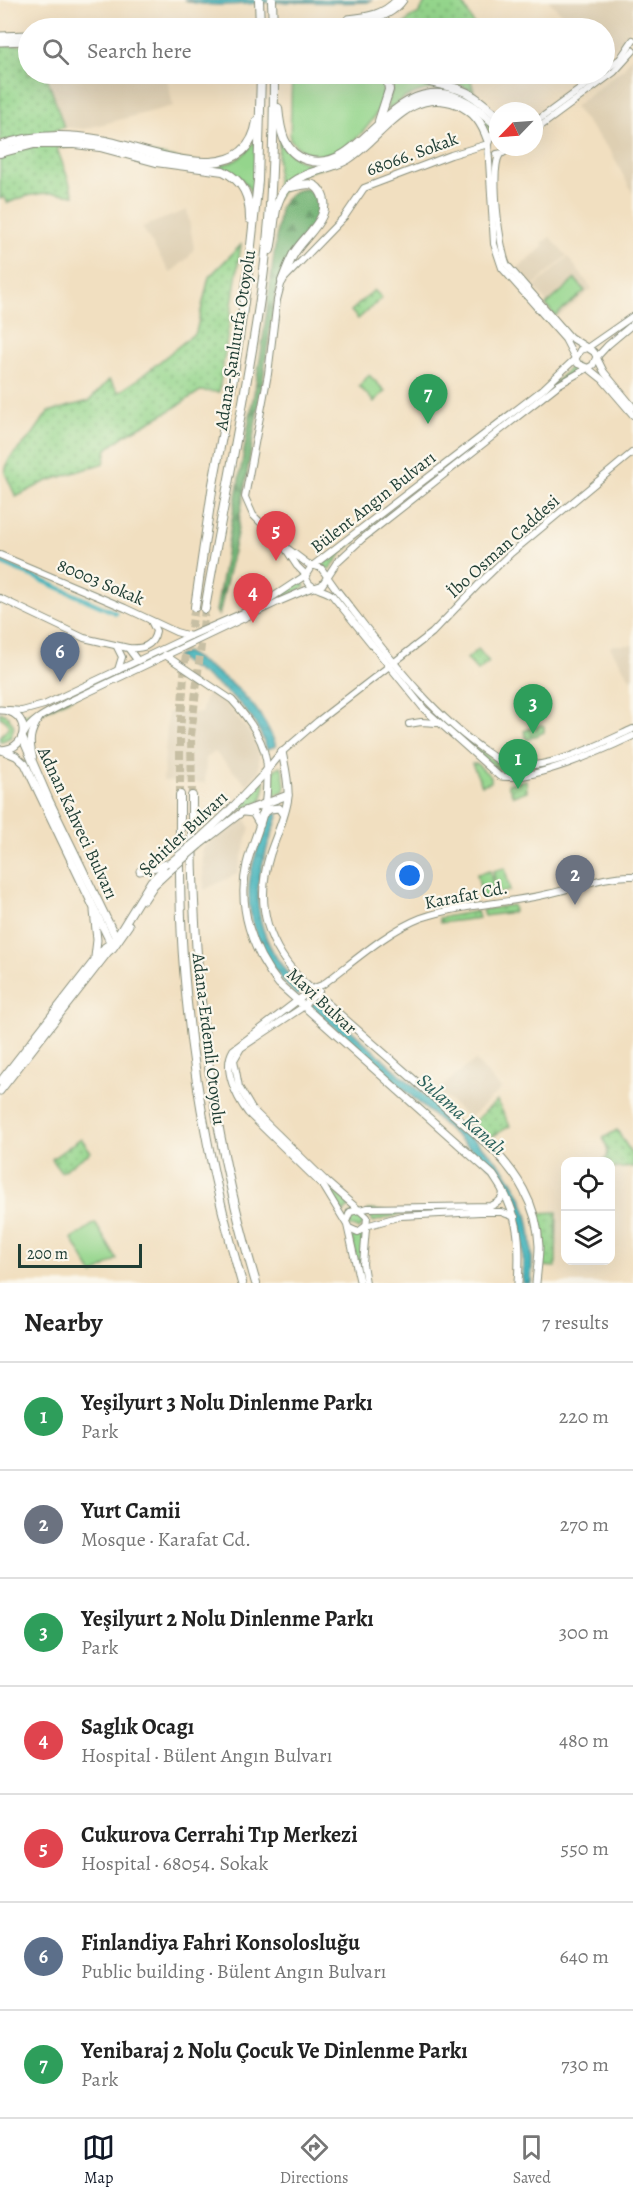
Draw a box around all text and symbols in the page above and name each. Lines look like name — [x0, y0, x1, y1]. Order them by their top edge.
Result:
search box — [18, 18, 615, 84]
icon: search — [39, 35, 72, 68]
text: Search here — [87, 36, 192, 66]
north arrow — [489, 102, 543, 156]
street label: 68066. Sokak — [363, 126, 461, 182]
street label: Adana-Şanlıurfa Otoyolu — [209, 248, 261, 433]
pin: 7 — [408, 374, 448, 424]
street label: Bülent Angın Bulvarı — [305, 446, 441, 558]
street label: İbo Osman Caddesi — [441, 489, 565, 603]
pin: 5 — [256, 512, 296, 561]
street label: 80003 Sokak — [54, 553, 148, 611]
pin: 4 — [234, 574, 272, 623]
pin: 6 — [40, 632, 80, 682]
pin: 3 — [514, 684, 552, 734]
pin: 1 — [498, 740, 538, 789]
street label: Adnan Kahveci Bulvarı — [32, 742, 124, 903]
street label: Şehitler Bulvarı — [133, 785, 233, 881]
pin: 2 — [556, 856, 594, 905]
your location — [395, 861, 424, 890]
street label: Karafat Cd. — [422, 875, 510, 915]
street label: Adana-Erdemli Otoyolu — [186, 951, 232, 1127]
street label: Mavi Bulvar — [282, 962, 362, 1040]
water label: Sulama Kanalı — [411, 1067, 512, 1162]
map controls — [561, 1157, 615, 1265]
button: locate — [561, 1157, 615, 1211]
button: layers — [561, 1211, 615, 1265]
scale bar — [18, 1241, 142, 1268]
text: 200 m — [27, 1243, 68, 1265]
text: Nearby — [24, 1305, 103, 1340]
text: 7 results — [542, 1309, 609, 1336]
text: Yeşilyurt 3 Nolu Dinlenme Parkı — [81, 1388, 373, 1418]
text: 1 — [40, 1403, 47, 1430]
text: 220 m — [559, 1403, 609, 1430]
text: Park — [81, 1418, 119, 1445]
text: Yurt Camii — [81, 1496, 181, 1526]
text: 2 — [39, 1511, 48, 1538]
text: 270 m — [560, 1511, 609, 1538]
text: Mosque · Karafat Cd. — [81, 1526, 251, 1553]
text: Yeşilyurt 2 Nolu Dinlenme Parkı — [81, 1604, 374, 1634]
text: 3 — [39, 1619, 48, 1646]
text: 300 m — [559, 1619, 609, 1646]
text: Park — [81, 1634, 119, 1661]
text: Saglık Ocagı — [81, 1712, 194, 1742]
text: 4 — [39, 1727, 48, 1754]
text: 480 m — [559, 1727, 609, 1754]
text: Hospital · Bülent Angın Bulvarı — [81, 1742, 332, 1769]
text: Cukurova Cerrahi Tıp Merkezi — [81, 1820, 358, 1850]
text: 5 — [39, 1835, 48, 1862]
text: 550 m — [561, 1835, 609, 1862]
text: Hospital · 68054. Sokak — [81, 1850, 268, 1877]
text: Finlandiya Fahri Konsolosluğu — [81, 1928, 360, 1958]
text: 6 — [39, 1943, 48, 1970]
text: 640 m — [559, 1943, 609, 1970]
text: Public building · Bülent Angın Bulvarı — [81, 1958, 386, 1985]
text: Yenibaraj 2 Nolu Çocuk Ve Dinlenme Parkı — [81, 2036, 468, 2066]
text: 7 — [39, 2051, 48, 2078]
text: 730 m — [561, 2051, 609, 2078]
text: Park — [81, 2066, 119, 2093]
tab: Map — [82, 2131, 115, 2189]
tab: Directions — [280, 2131, 348, 2189]
tab: Saved — [513, 2131, 551, 2189]

